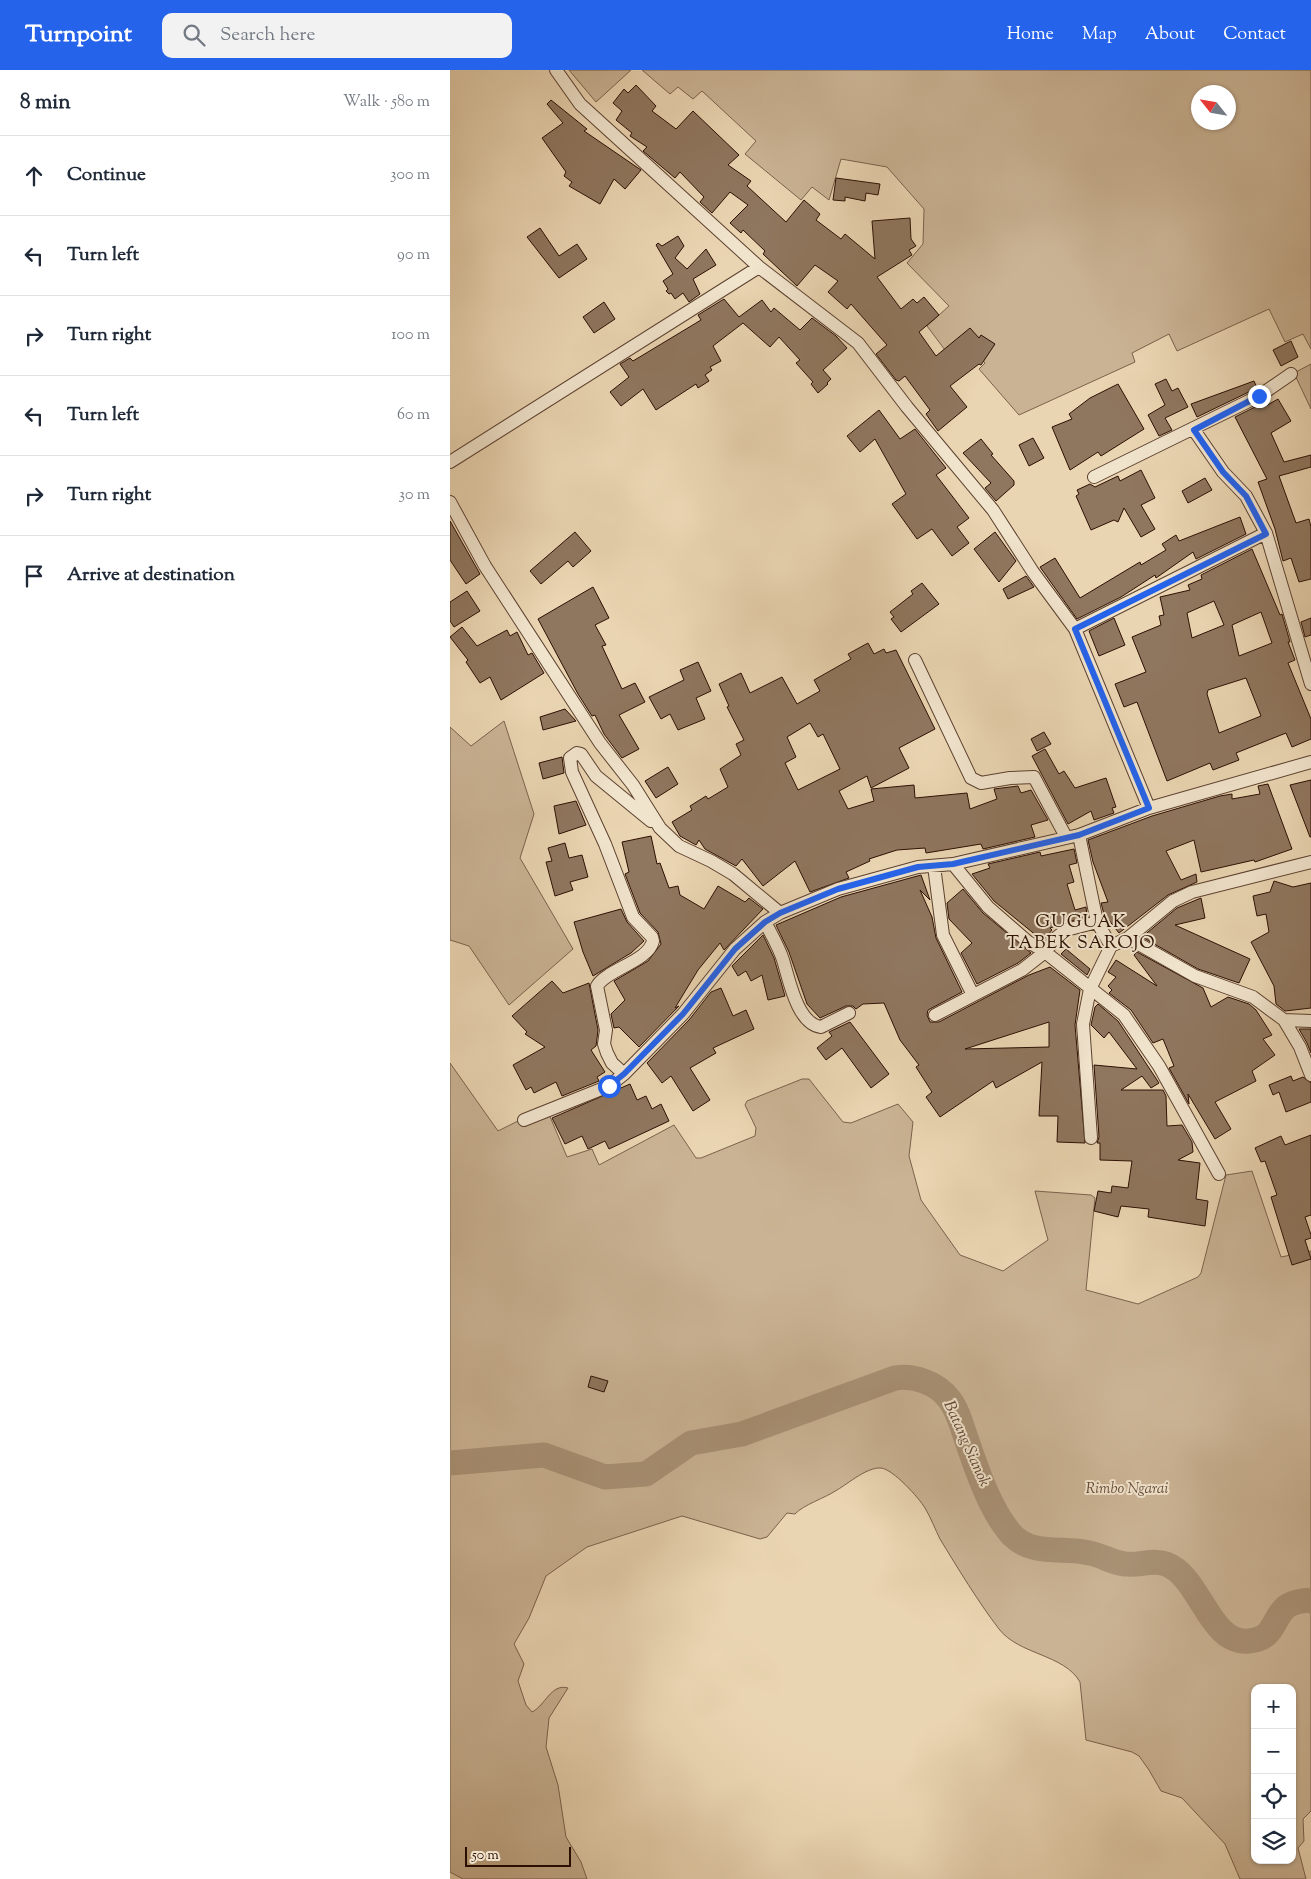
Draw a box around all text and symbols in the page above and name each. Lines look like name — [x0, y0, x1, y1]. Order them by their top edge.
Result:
search box — [162, 13, 512, 58]
text: Turnpoint — [25, 18, 132, 52]
icon: search — [180, 21, 208, 49]
text: Search here — [220, 22, 315, 49]
text: Home — [1007, 22, 1054, 48]
text: Map — [1082, 22, 1117, 48]
text: About — [1145, 22, 1195, 48]
text: Contact — [1223, 22, 1286, 48]
north arrow — [1191, 85, 1236, 130]
text: 8 min — [20, 88, 71, 118]
text: Walk · 580 m — [343, 91, 430, 114]
icon: ahead — [20, 162, 48, 190]
text: Continue — [67, 162, 146, 189]
text: 300 m — [390, 164, 430, 187]
icon: left — [20, 242, 48, 270]
text: Turn left — [67, 242, 139, 269]
text: 90 m — [397, 244, 430, 267]
icon: right — [20, 322, 48, 350]
text: Turn right — [67, 322, 151, 349]
text: 100 m — [391, 324, 430, 347]
route end — [1248, 385, 1271, 408]
icon: left — [20, 402, 48, 430]
text: Turn left — [67, 402, 139, 429]
text: 60 m — [397, 404, 430, 427]
icon: right — [20, 482, 48, 510]
text: Turn right — [67, 482, 151, 509]
text: 30 m — [399, 484, 430, 507]
icon: arrive — [20, 562, 48, 590]
text: Arrive at destination — [67, 562, 235, 589]
district label: GUGUAK TABEK SAROJO — [1006, 910, 1156, 957]
route start — [598, 1075, 621, 1098]
water label: Batang Sianok — [937, 1397, 995, 1491]
park label: Rimbo Ngarai — [1086, 1479, 1168, 1500]
map controls — [1251, 1684, 1296, 1864]
button: + — [1251, 1684, 1296, 1729]
button: − — [1251, 1729, 1296, 1774]
button: locate — [1251, 1774, 1296, 1819]
button: layers — [1251, 1819, 1296, 1864]
scale bar — [465, 1844, 571, 1867]
text: 50 m — [472, 1846, 499, 1866]

